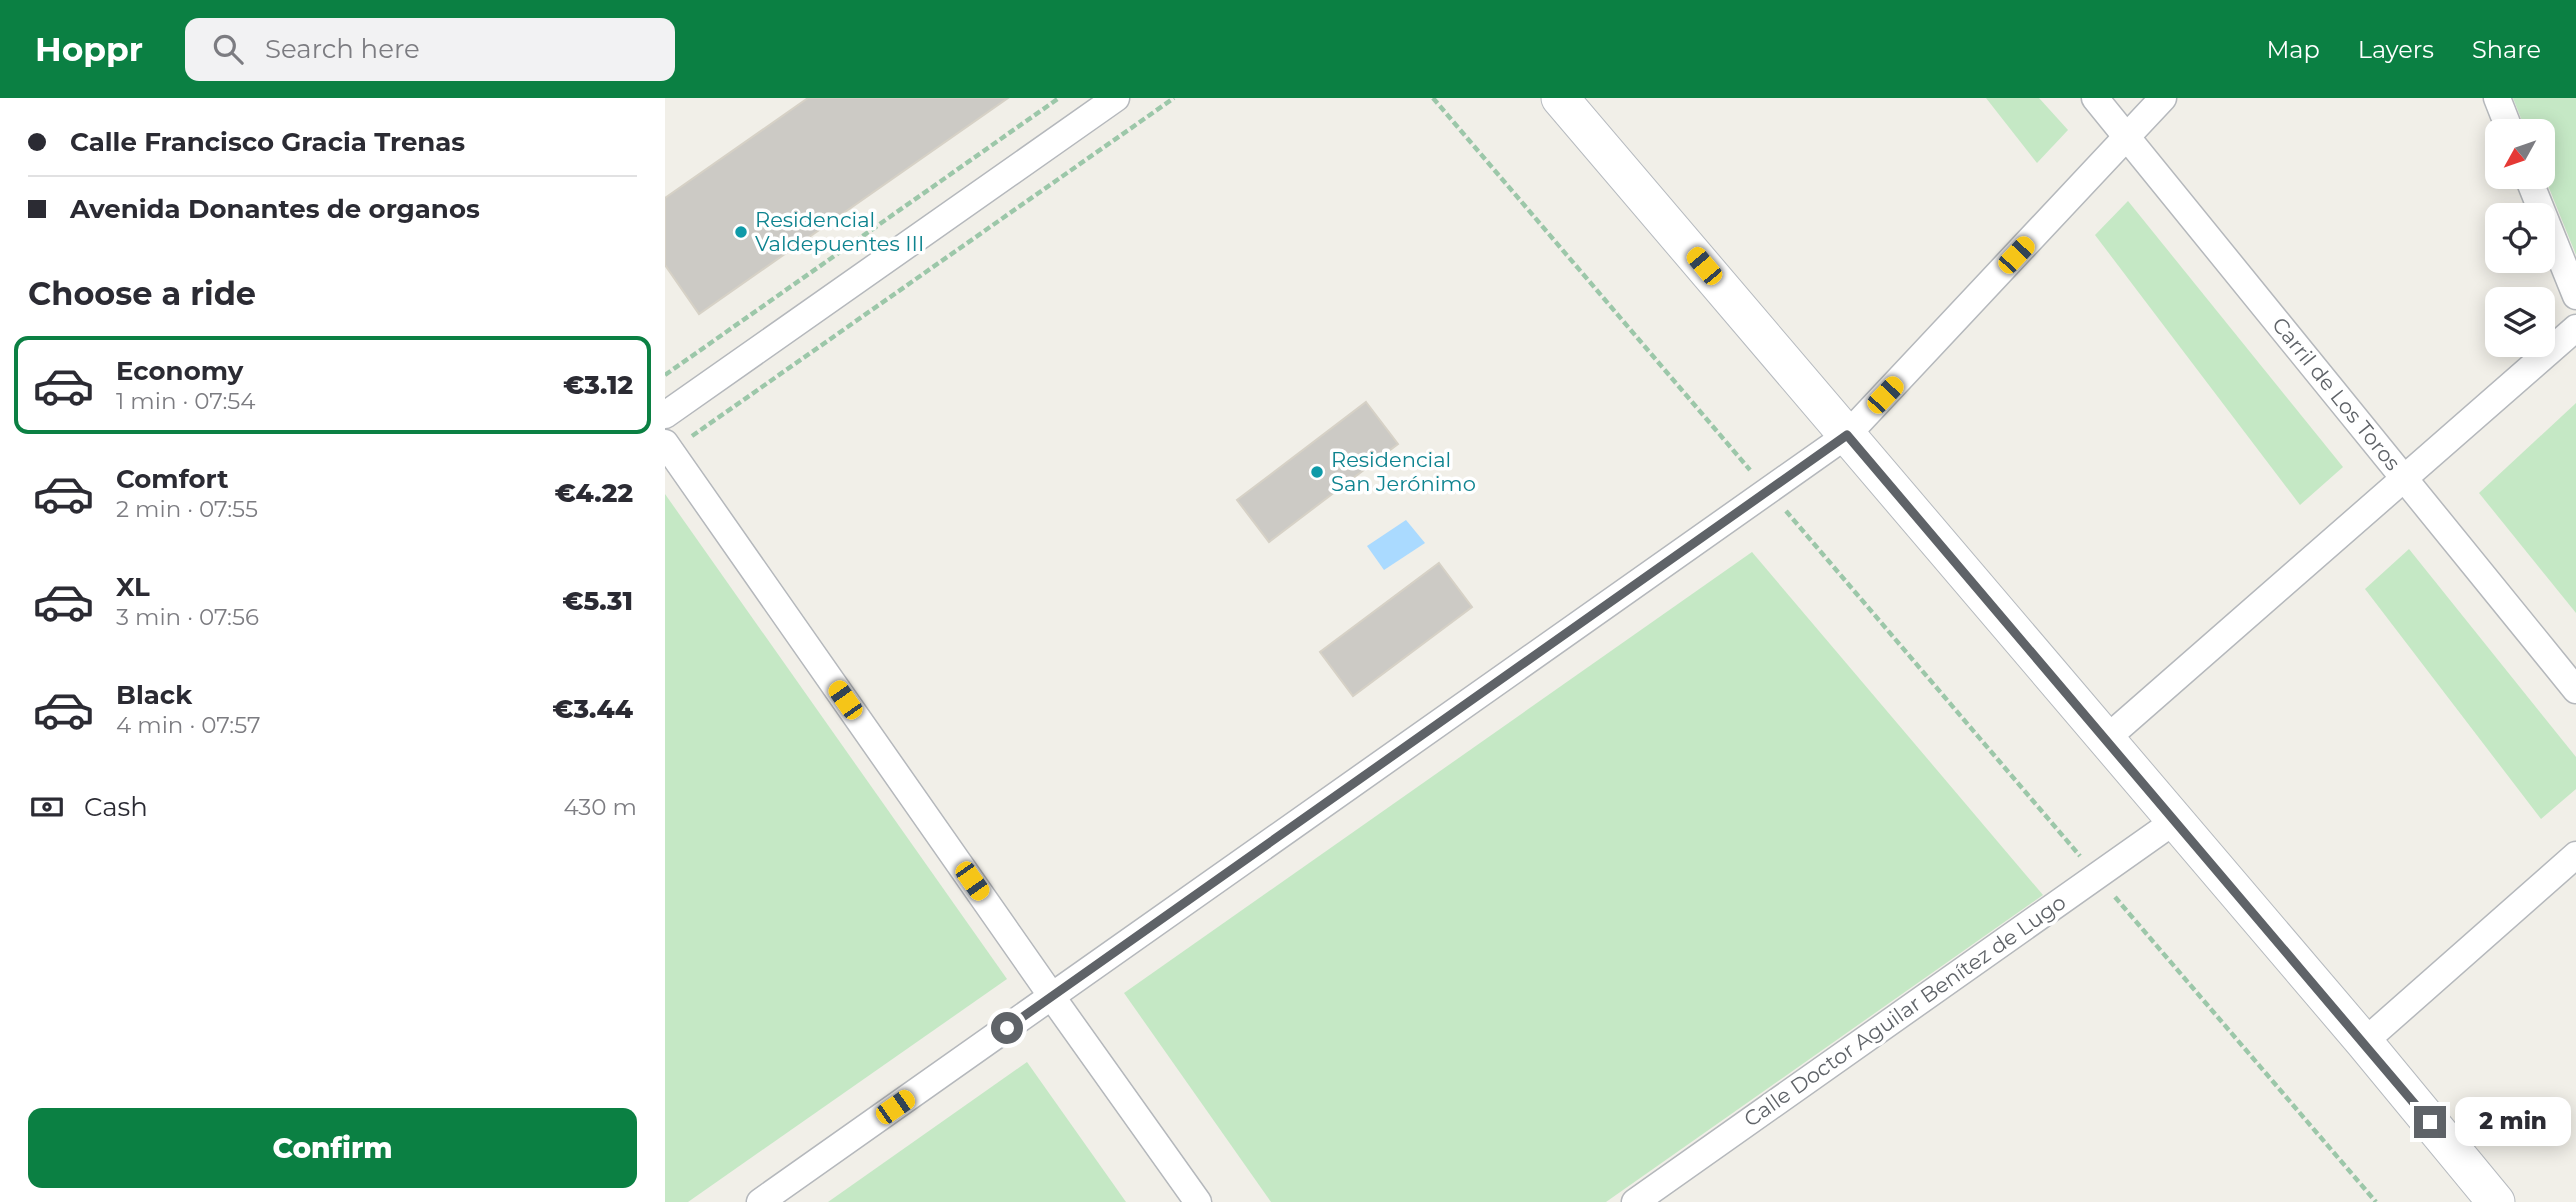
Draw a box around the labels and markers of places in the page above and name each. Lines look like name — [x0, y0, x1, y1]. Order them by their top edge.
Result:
place label: Residencial Valdepuentes III — [755, 207, 924, 256]
marker: Residencial Valdepuentes III — [733, 224, 749, 240]
place label: Residencial San Jerónimo — [1331, 447, 1476, 496]
marker: Residencial San Jerónimo — [1309, 464, 1325, 480]

